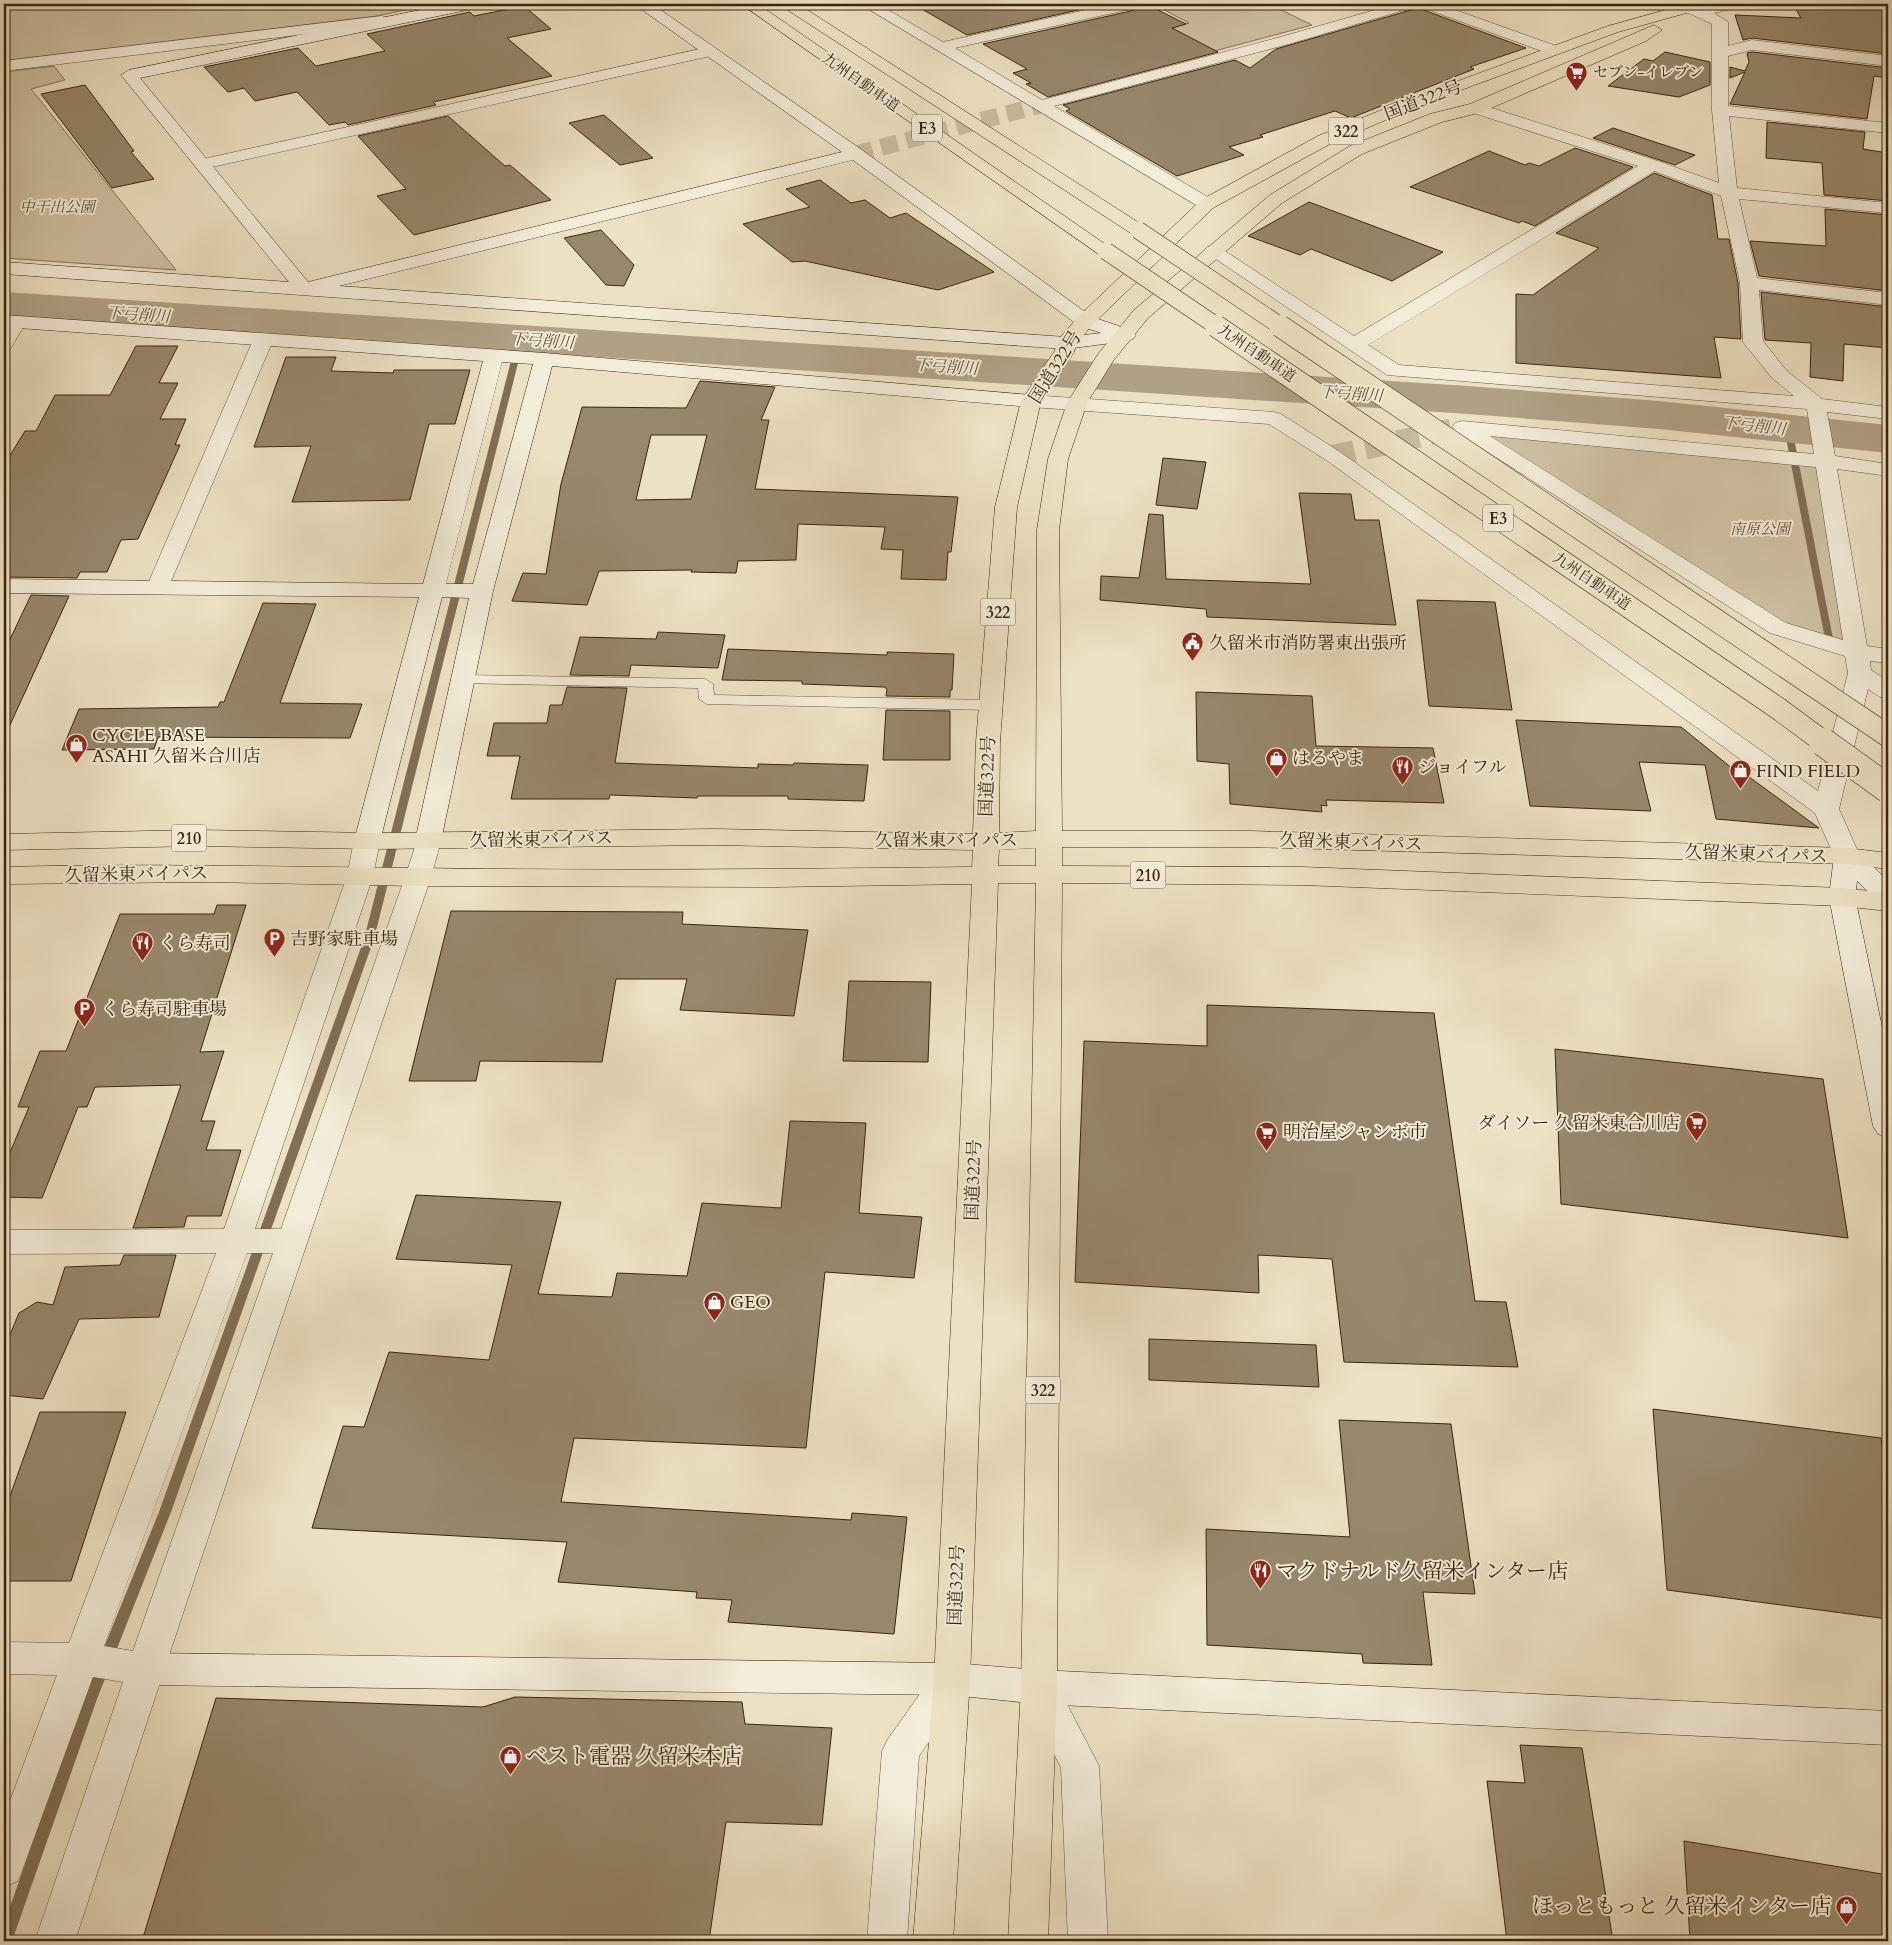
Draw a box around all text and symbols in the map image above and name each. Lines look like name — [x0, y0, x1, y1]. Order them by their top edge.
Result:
street label: 九州自動車道 — [818, 48, 904, 116]
supermarket icon: セブン-イレブン — [1565, 60, 1589, 91]
place label: セブン-イレブン — [1593, 62, 1704, 82]
street label: 国道322号 — [1381, 74, 1466, 127]
road number: E3 — [912, 115, 942, 142]
road number: 322 — [1328, 118, 1364, 144]
park label: 中干出公園 — [19, 197, 97, 217]
water label: 下弓削川 — [105, 302, 173, 328]
street label: 九州自動車道 — [1214, 320, 1300, 386]
street label: 国道322号 — [1023, 326, 1088, 409]
water label: 下弓削川 — [509, 328, 577, 354]
water label: 下弓削川 — [913, 354, 981, 380]
water label: 下弓削川 — [1318, 381, 1386, 407]
water label: 下弓削川 — [1721, 412, 1789, 440]
road number: E3 — [1483, 504, 1513, 532]
park label: 南原公園 — [1730, 519, 1793, 539]
street label: 九州自動車道 — [1549, 548, 1635, 614]
road number: 322 — [980, 598, 1016, 626]
public building icon: 久留米市消防署東出張所 — [1181, 631, 1205, 662]
place label: 久留米市消防署東出張所 — [1209, 631, 1407, 656]
place label: CYCLE BASE ASAHI 久留米合川店 — [92, 723, 261, 769]
shop icon: CYCLE BASE ASAHI 久留米合川店 — [64, 733, 88, 764]
street label: 国道322号 — [974, 735, 1001, 817]
shop icon: はるやま — [1264, 746, 1288, 777]
place label: はるやま — [1292, 746, 1364, 771]
restaurant icon: ジョイフル — [1390, 755, 1414, 786]
place label: ジョイフル — [1418, 755, 1506, 780]
shop icon: FIND FIELD — [1728, 759, 1752, 790]
place label: FIND FIELD — [1756, 759, 1860, 784]
road number: 210 — [172, 824, 206, 851]
street label: 久留米東バイパス — [469, 826, 613, 853]
street label: 久留米東バイパス — [874, 828, 1018, 853]
street label: 久留米東バイパス — [1279, 828, 1423, 857]
street label: 久留米東バイパス — [1684, 840, 1828, 869]
street label: 久留米東バイパス — [64, 861, 208, 888]
road number: 210 — [1130, 862, 1166, 888]
parking icon: 吉野家駐車場 — [262, 927, 286, 958]
place label: 吉野家駐車場 — [290, 927, 398, 952]
restaurant icon: くら寿司 — [131, 931, 155, 962]
place label: くら寿司 — [159, 931, 231, 956]
parking icon: くら寿司駐車場 — [73, 997, 97, 1028]
place label: くら寿司駐車場 — [101, 997, 227, 1022]
place label: ダイソー 久留米東合川店 — [1478, 1111, 1680, 1136]
supermarket icon: ダイソー 久留米東合川店 — [1684, 1111, 1708, 1142]
supermarket icon: 明治屋ジャンボ市 — [1255, 1120, 1279, 1151]
place label: 明治屋ジャンボ市 — [1283, 1120, 1427, 1145]
street label: 国道322号 — [960, 1139, 987, 1221]
shop icon: GEO — [702, 1290, 726, 1321]
place label: GEO — [730, 1290, 771, 1315]
road number: 322 — [1026, 1376, 1060, 1404]
street label: 国道322号 — [943, 1544, 970, 1626]
place label: マクドナルド久留米インター店 — [1276, 1557, 1568, 1586]
restaurant icon: マクドナルド久留米インター店 — [1248, 1559, 1272, 1590]
place label: ベスト電器 久留米本店 — [526, 1742, 742, 1771]
shop icon: ベスト電器 久留米本店 — [498, 1744, 522, 1775]
place label: ほっともっと 久留米インター店 — [1532, 1892, 1831, 1921]
shop icon: ほっともっと 久留米インター店 — [1835, 1894, 1859, 1925]

